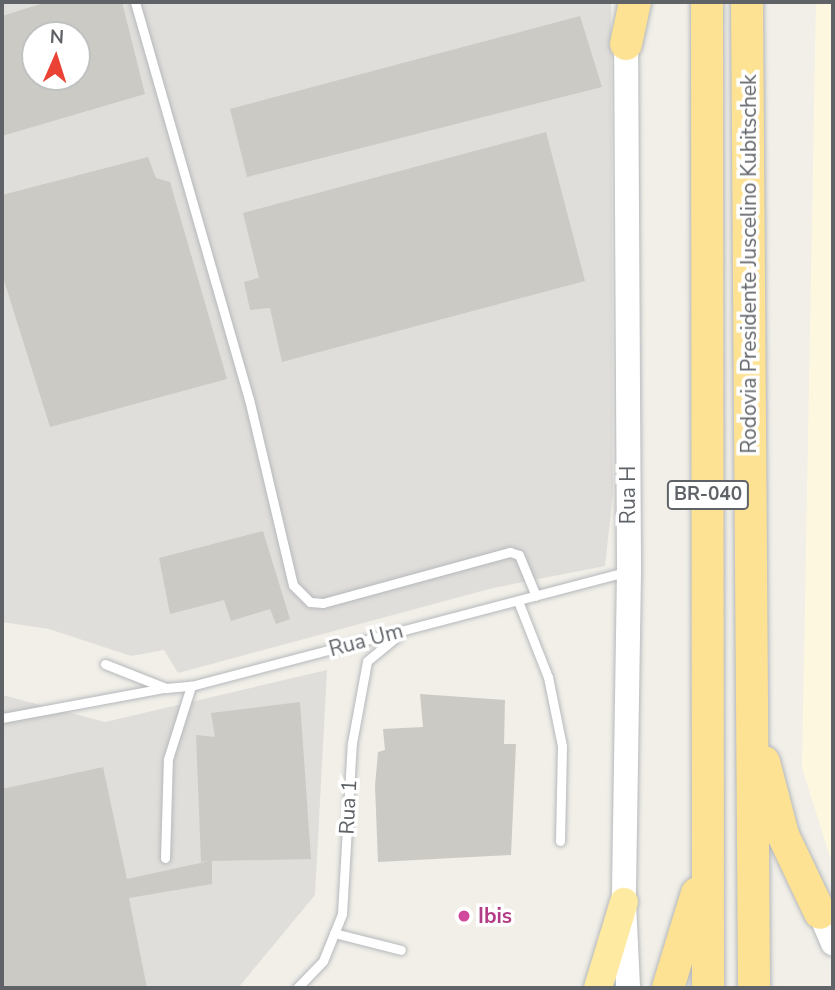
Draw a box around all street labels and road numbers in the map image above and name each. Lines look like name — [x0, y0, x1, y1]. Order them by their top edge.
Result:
street label: Rodovia Presidente Juscelino Kubitschek — [736, 74, 762, 454]
street label: Rua H — [615, 466, 641, 524]
road number: BR-040 — [666, 480, 750, 510]
street label: Rua Um — [326, 618, 406, 662]
street label: Rua 1 — [334, 779, 362, 835]

